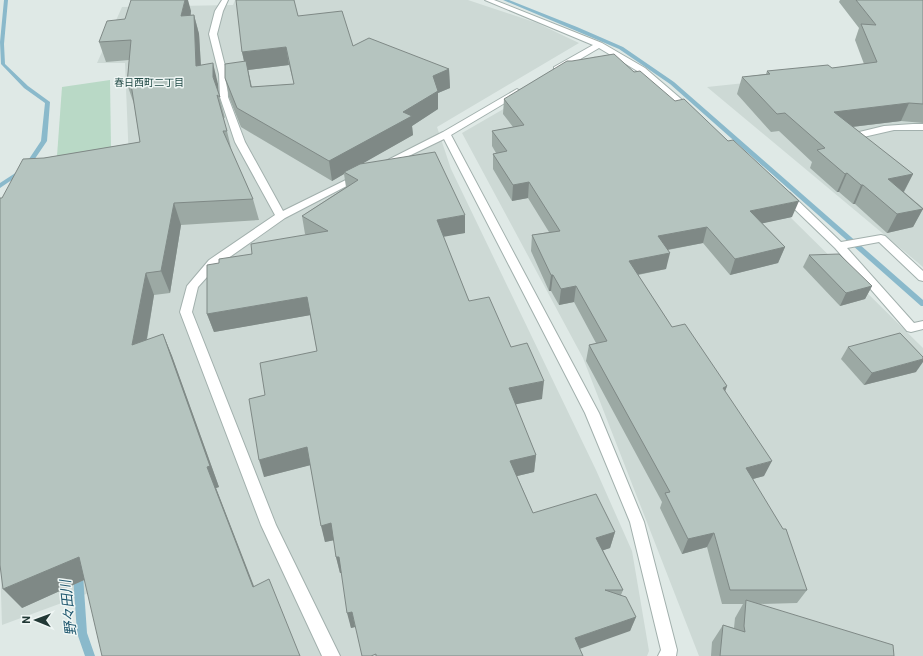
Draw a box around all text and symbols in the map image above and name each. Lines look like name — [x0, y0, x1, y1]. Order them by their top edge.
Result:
district label: 春日西町二丁目 — [114, 77, 184, 88]
water label: 野々田川 — [57, 577, 79, 637]
north arrow — [16, 600, 56, 640]
text: N — [20, 616, 33, 624]

